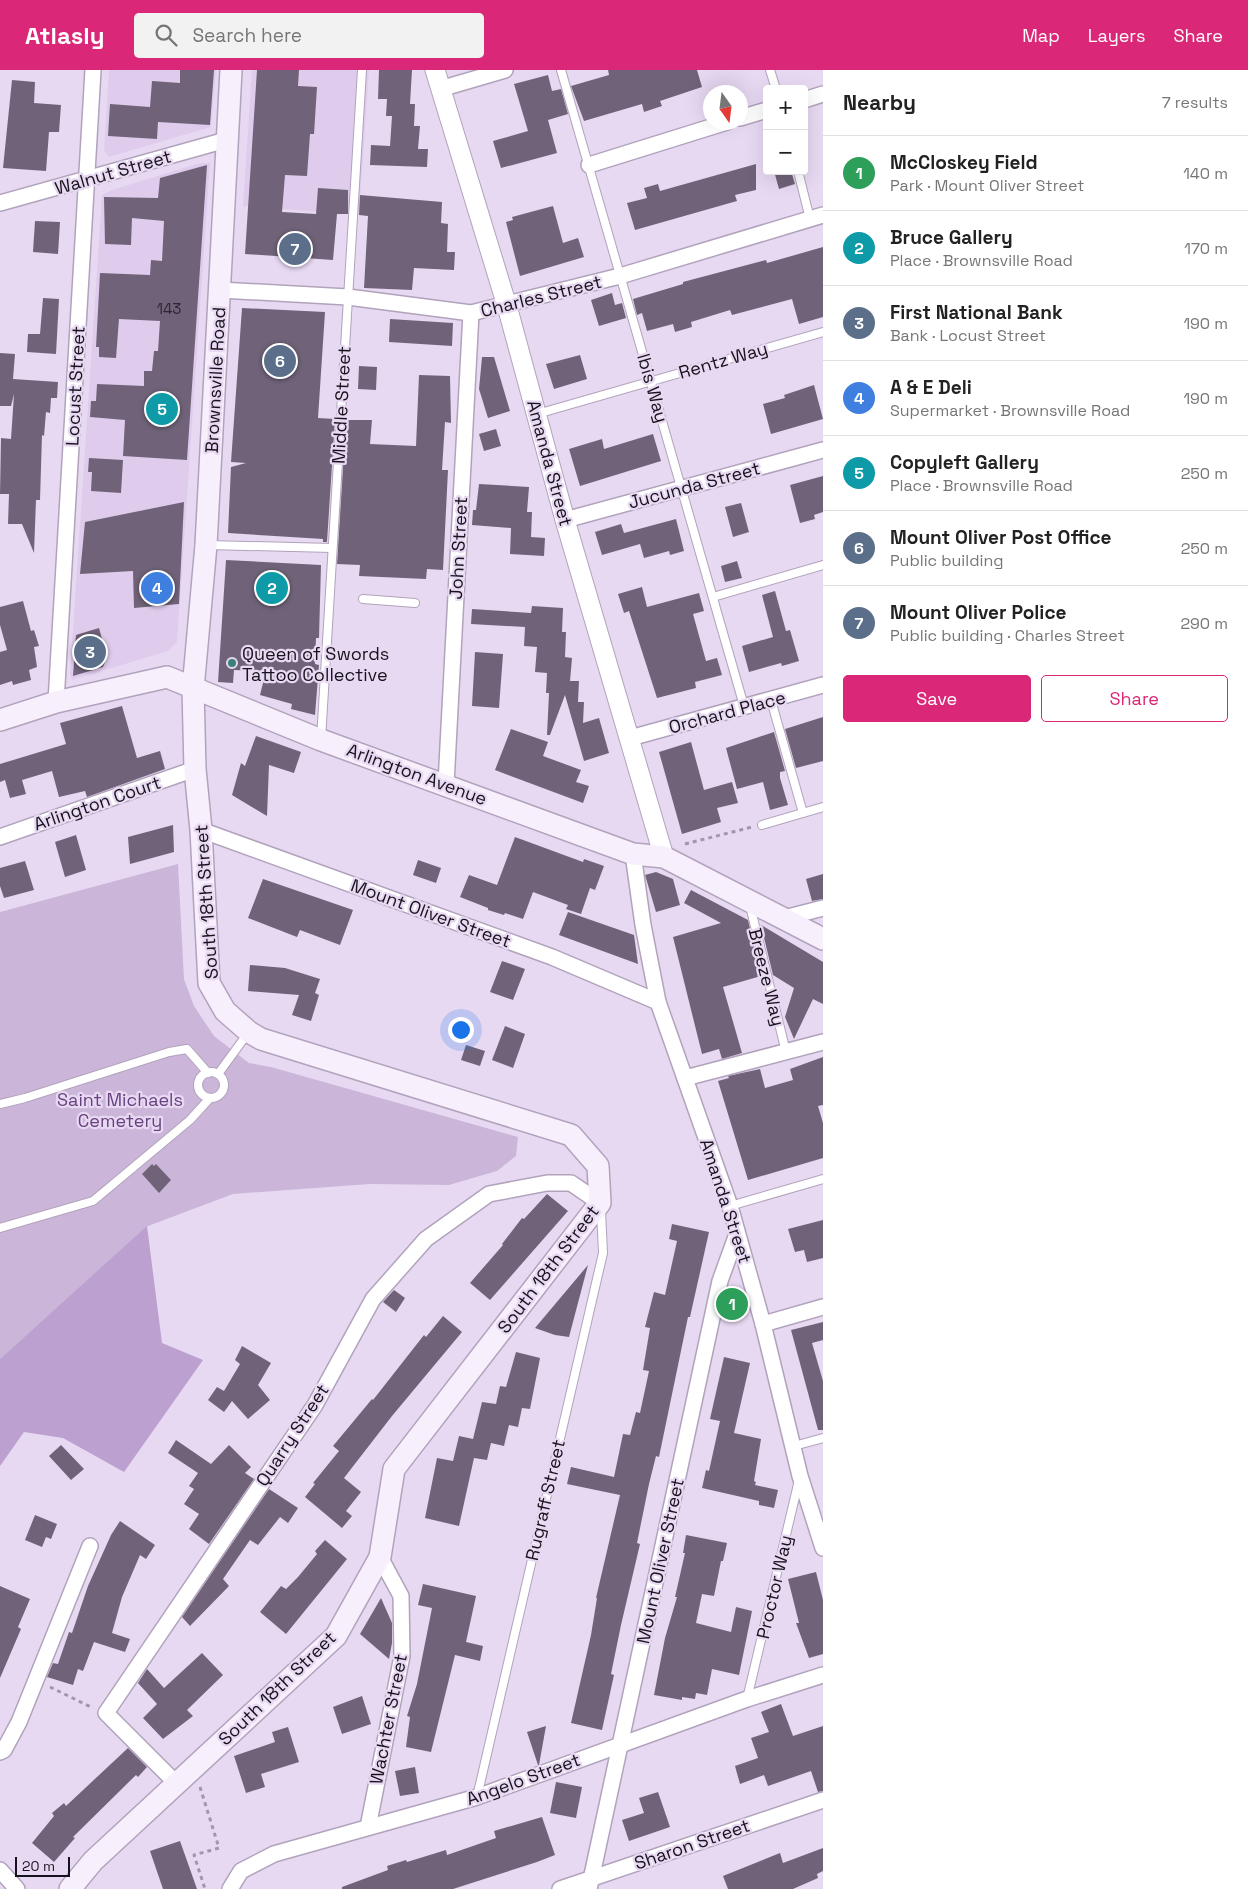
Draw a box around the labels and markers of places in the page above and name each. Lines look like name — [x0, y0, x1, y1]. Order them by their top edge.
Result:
pin: 7 — [279, 230, 311, 268]
pin: 6 — [264, 342, 296, 380]
pin: 5 — [146, 390, 178, 428]
pin: 4 — [141, 569, 173, 607]
pin: 2 — [256, 569, 288, 607]
pin: 3 — [74, 633, 106, 671]
place label: Queen of Swords Tattoo Collective — [242, 642, 389, 686]
marker: Queen of Swords Tattoo Collective — [226, 657, 238, 669]
pin: 1 — [716, 1285, 748, 1323]

